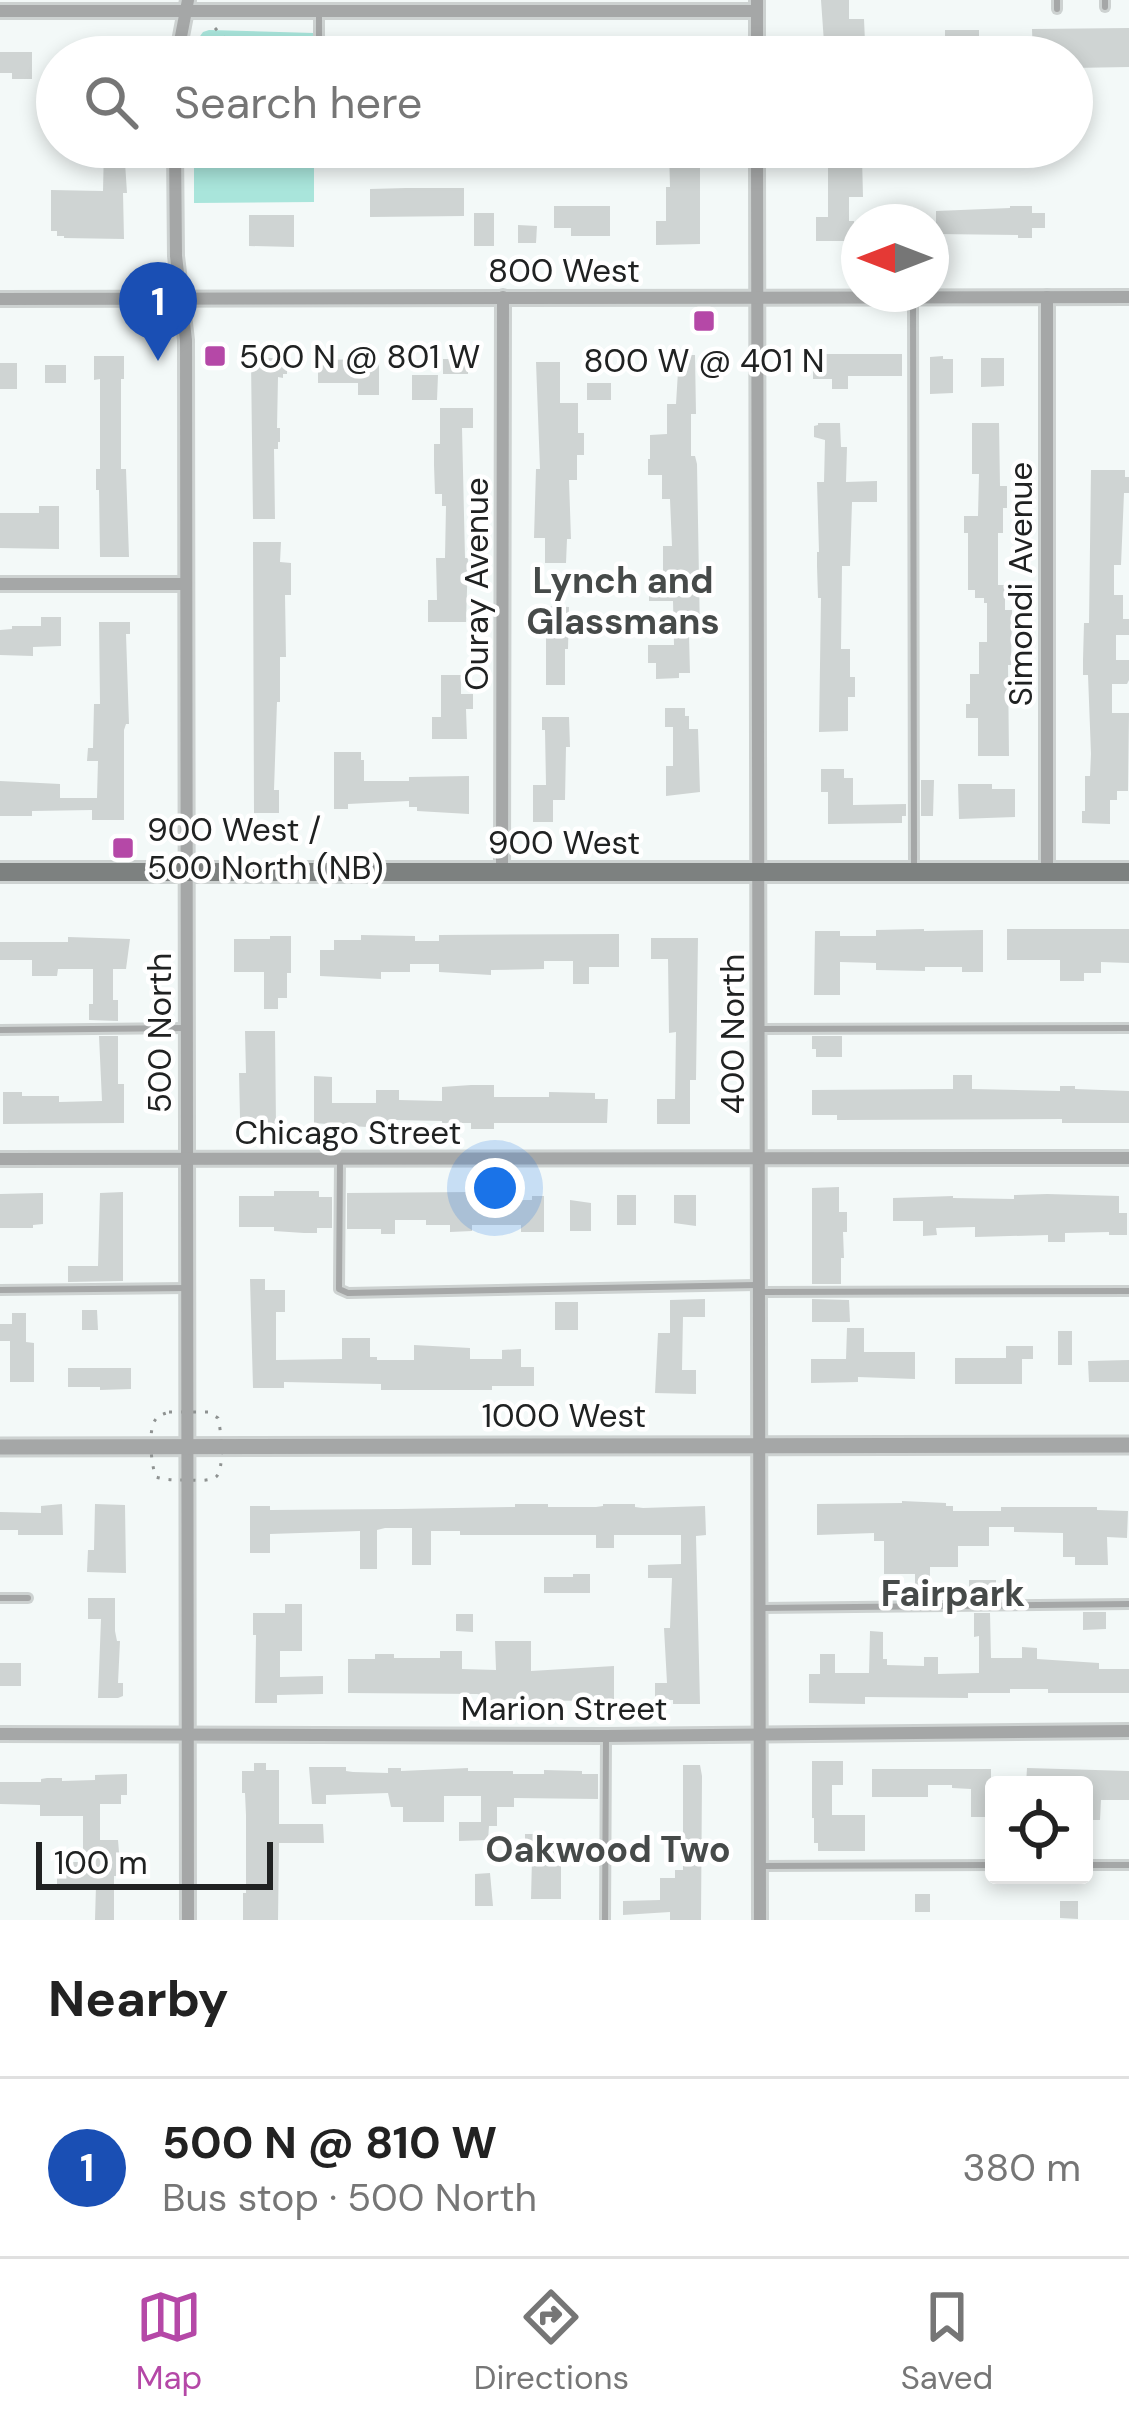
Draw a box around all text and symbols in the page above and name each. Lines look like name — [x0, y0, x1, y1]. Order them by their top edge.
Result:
search box — [36, 36, 1093, 168]
icon: search — [78, 69, 144, 135]
text: Search here — [174, 73, 422, 132]
north arrow — [841, 204, 949, 312]
street label: 800 West — [488, 249, 640, 292]
pin: 1 — [119, 262, 197, 361]
marker: 800 W @ 401 N — [691, 308, 717, 334]
place label: 500 N @ 801 W — [239, 335, 480, 378]
place label: 800 W @ 401 N — [583, 339, 825, 382]
marker: 500 N @ 801 W — [202, 343, 228, 369]
street label: Simondi Avenue — [999, 462, 1042, 706]
street label: Ouray Avenue — [455, 477, 498, 691]
district label: Lynch and Glassmans — [526, 557, 720, 645]
place label: 900 West / 500 North (NB) — [147, 808, 384, 889]
street label: 900 West — [488, 821, 640, 864]
marker: 900 West / 500 North (NB) — [110, 835, 136, 861]
street label: 500 North — [138, 953, 181, 1113]
street label: 400 North — [711, 954, 754, 1114]
street label: Chicago Street — [234, 1111, 462, 1154]
your location — [465, 1158, 525, 1218]
street label: 1000 West — [482, 1394, 646, 1437]
district label: Fairpark — [881, 1570, 1025, 1617]
street label: Marion Street — [461, 1687, 667, 1730]
map controls — [985, 1776, 1093, 1884]
button: locate — [985, 1776, 1093, 1884]
district label: Oakwood Two — [485, 1826, 731, 1873]
scale bar — [36, 1836, 273, 1889]
text: 100 m — [54, 1841, 148, 1884]
text: Nearby — [48, 1965, 229, 2032]
text: 500 N @ 810 W — [162, 2113, 497, 2172]
text: 1 — [80, 2142, 94, 2193]
text: 380 m — [962, 2142, 1081, 2193]
text: Bus stop · 500 North — [162, 2172, 537, 2223]
tab: Map — [136, 2284, 202, 2399]
tab: Directions — [474, 2284, 629, 2399]
tab: Saved — [901, 2284, 993, 2399]

